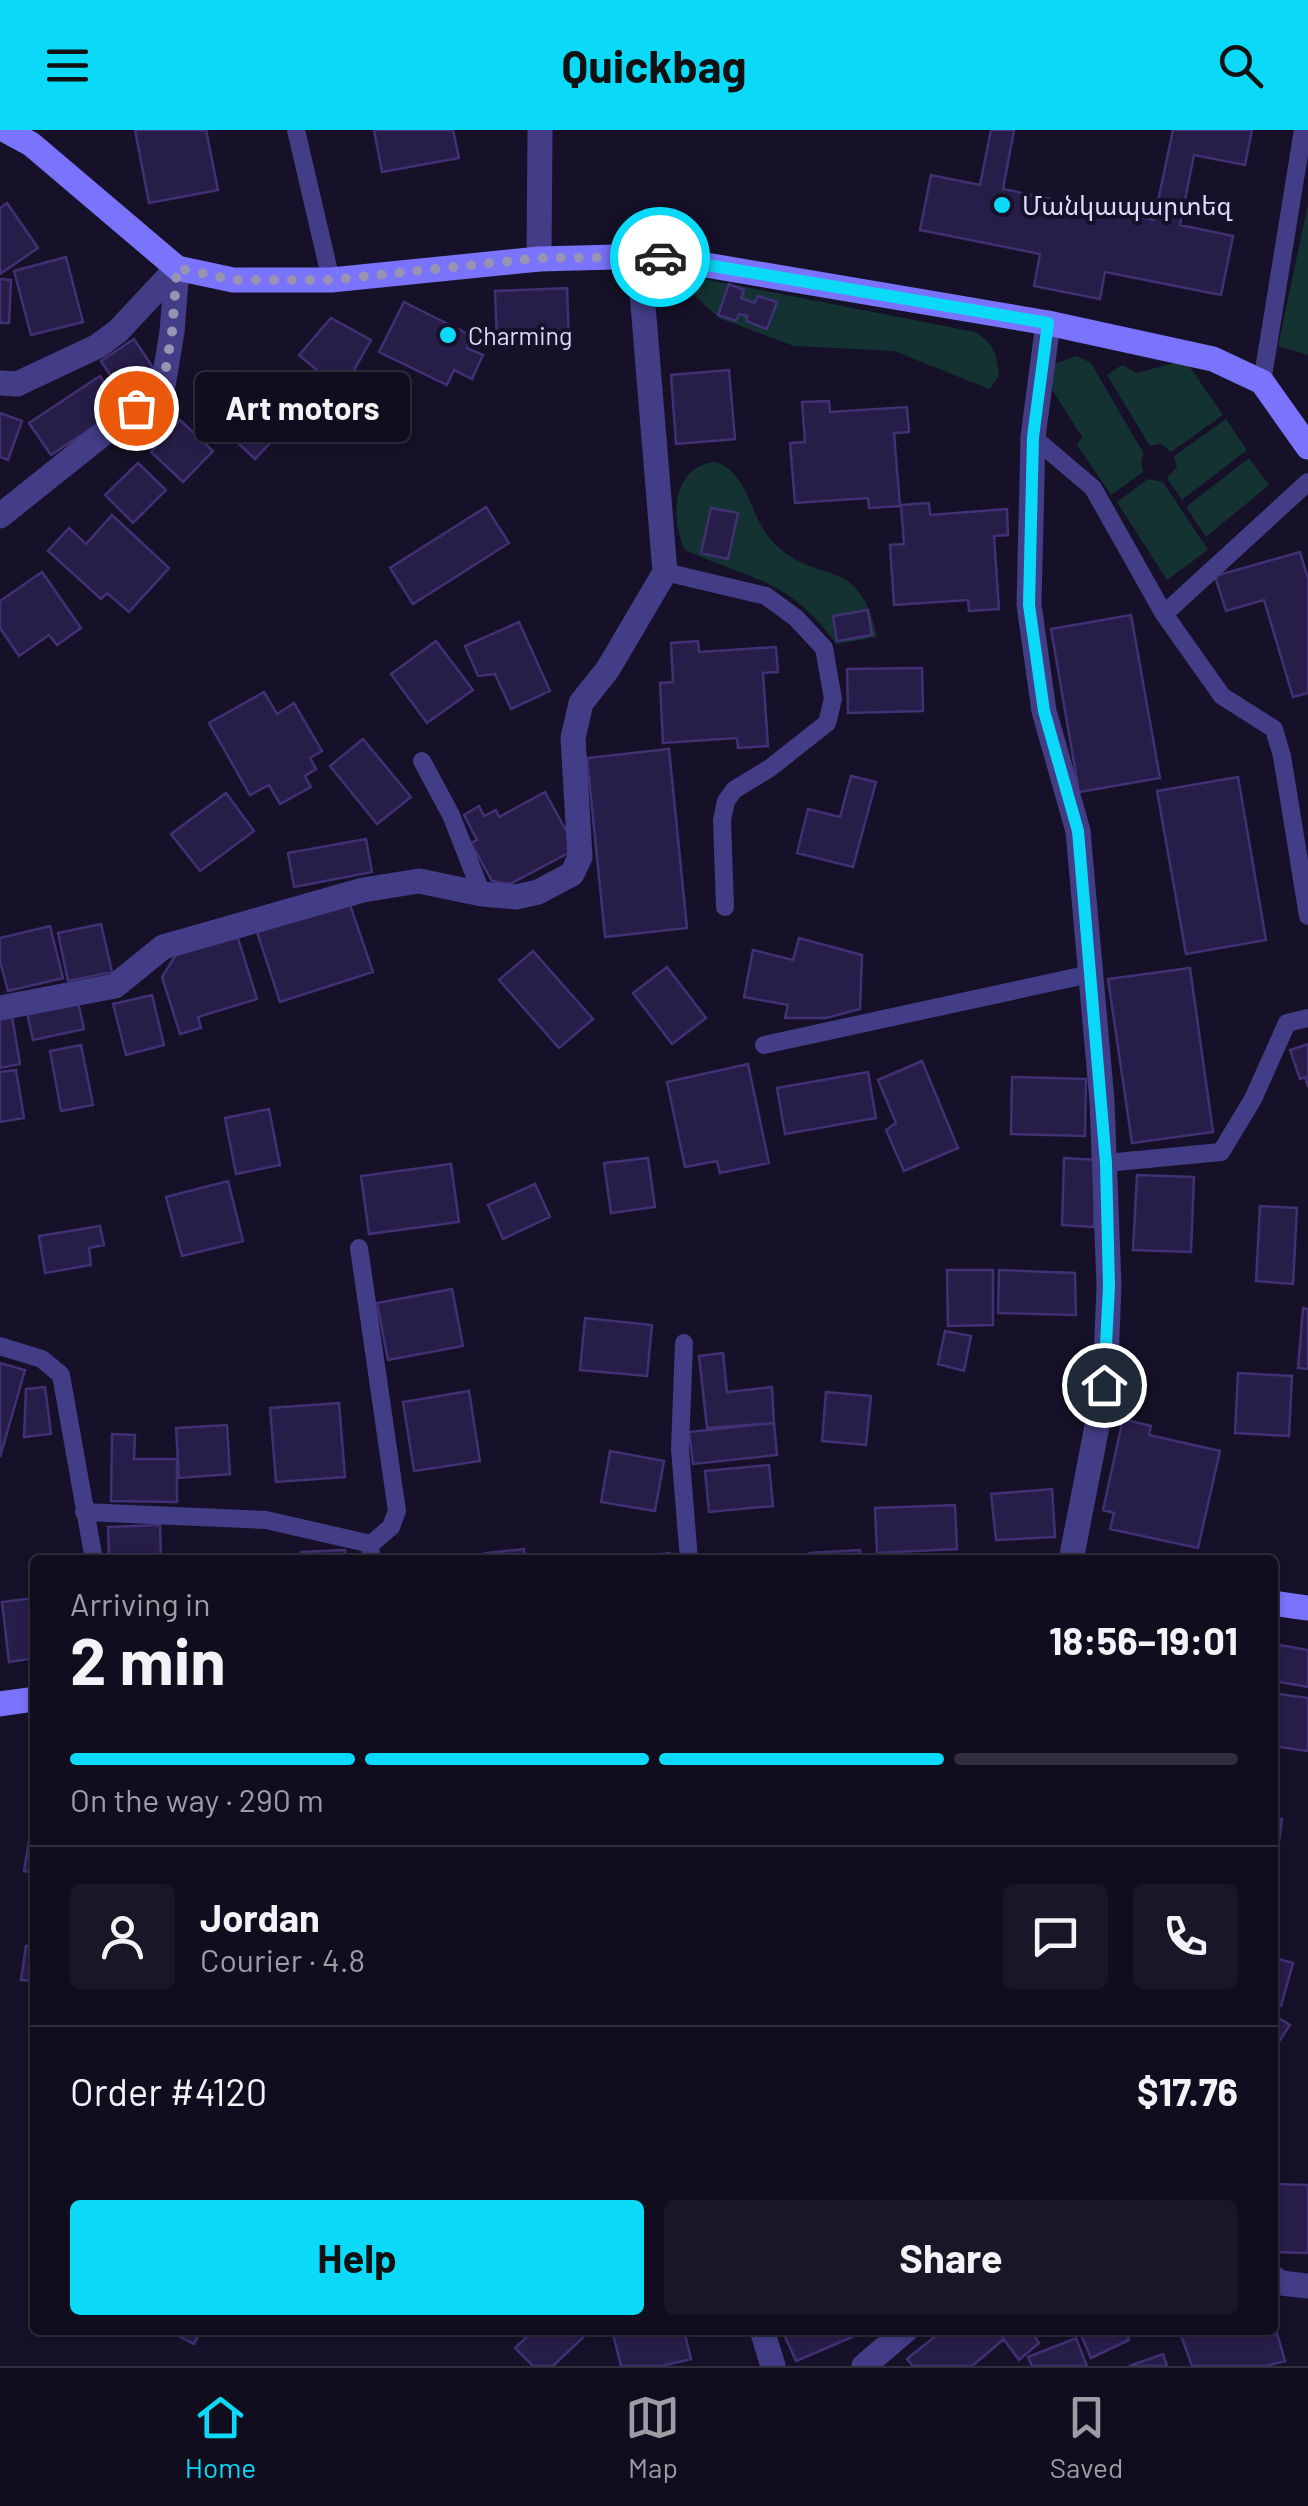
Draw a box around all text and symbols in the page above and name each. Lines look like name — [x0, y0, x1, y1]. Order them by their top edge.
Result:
icon: menu — [40, 38, 95, 93]
text: Quickbag — [561, 38, 747, 92]
icon: search — [1213, 38, 1268, 93]
place label: Մանկապարտեզ — [1022, 190, 1232, 221]
marker: Մանկապարտեզ — [991, 194, 1013, 216]
courier — [610, 207, 710, 307]
icon: car — [633, 230, 688, 285]
place label: Charming — [468, 320, 572, 350]
marker: Charming — [437, 324, 459, 346]
pin — [94, 366, 179, 451]
callout: Art motors — [196, 373, 411, 443]
icon: bag — [109, 381, 164, 436]
text: Art motors — [225, 388, 380, 426]
pin — [1062, 1343, 1147, 1428]
icon: home — [1077, 1358, 1132, 1413]
text: Arriving in — [70, 1584, 210, 1622]
text: 18:56–19:01 — [1049, 1617, 1238, 1663]
text: 2 min — [70, 1620, 226, 1698]
text: On the way · 290 m — [70, 1780, 324, 1818]
button: person — [70, 1884, 175, 1989]
button: chat — [1003, 1884, 1108, 1989]
button: phone — [1133, 1884, 1238, 1989]
text: Jordan — [200, 1894, 320, 1940]
text: Courier · 4.8 — [200, 1940, 365, 1978]
text: Order #4120 — [70, 2068, 267, 2114]
text: $17.76 — [1137, 2068, 1238, 2114]
button: Help — [70, 2200, 644, 2315]
button: Share — [664, 2200, 1238, 2315]
tab: Home — [185, 2390, 256, 2484]
tab: Map — [625, 2390, 680, 2484]
tab: Saved — [1050, 2390, 1123, 2484]

